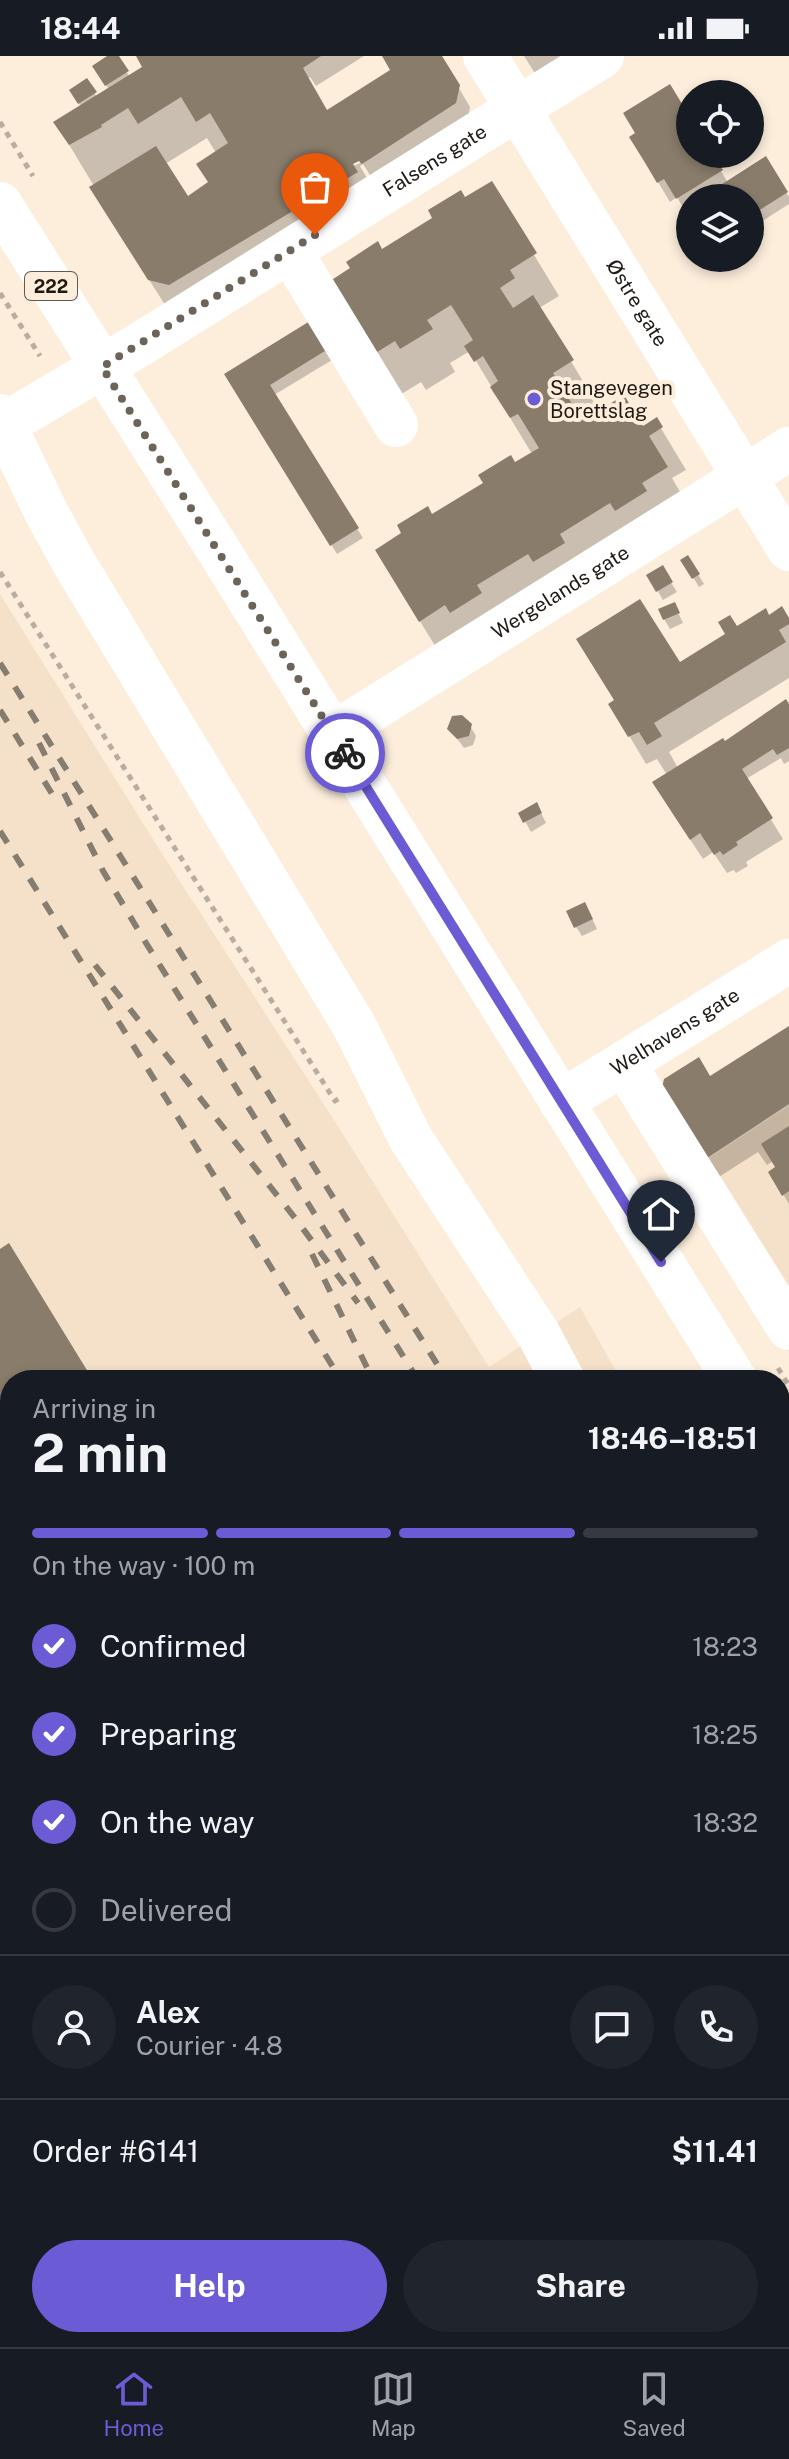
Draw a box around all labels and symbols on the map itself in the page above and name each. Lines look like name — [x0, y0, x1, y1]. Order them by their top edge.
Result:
street label: Falsens gate — [378, 119, 491, 202]
pin — [281, 153, 349, 235]
street label: Østre gate — [601, 255, 673, 351]
road number: 222 — [25, 272, 77, 300]
place label: Stangevegen Borettslag — [550, 376, 673, 423]
marker: Stangevegen Borettslag — [525, 390, 543, 408]
street label: Wergelands gate — [487, 540, 633, 644]
courier — [305, 713, 385, 793]
street label: Welhavens gate — [606, 983, 744, 1080]
pin — [627, 1180, 695, 1262]

